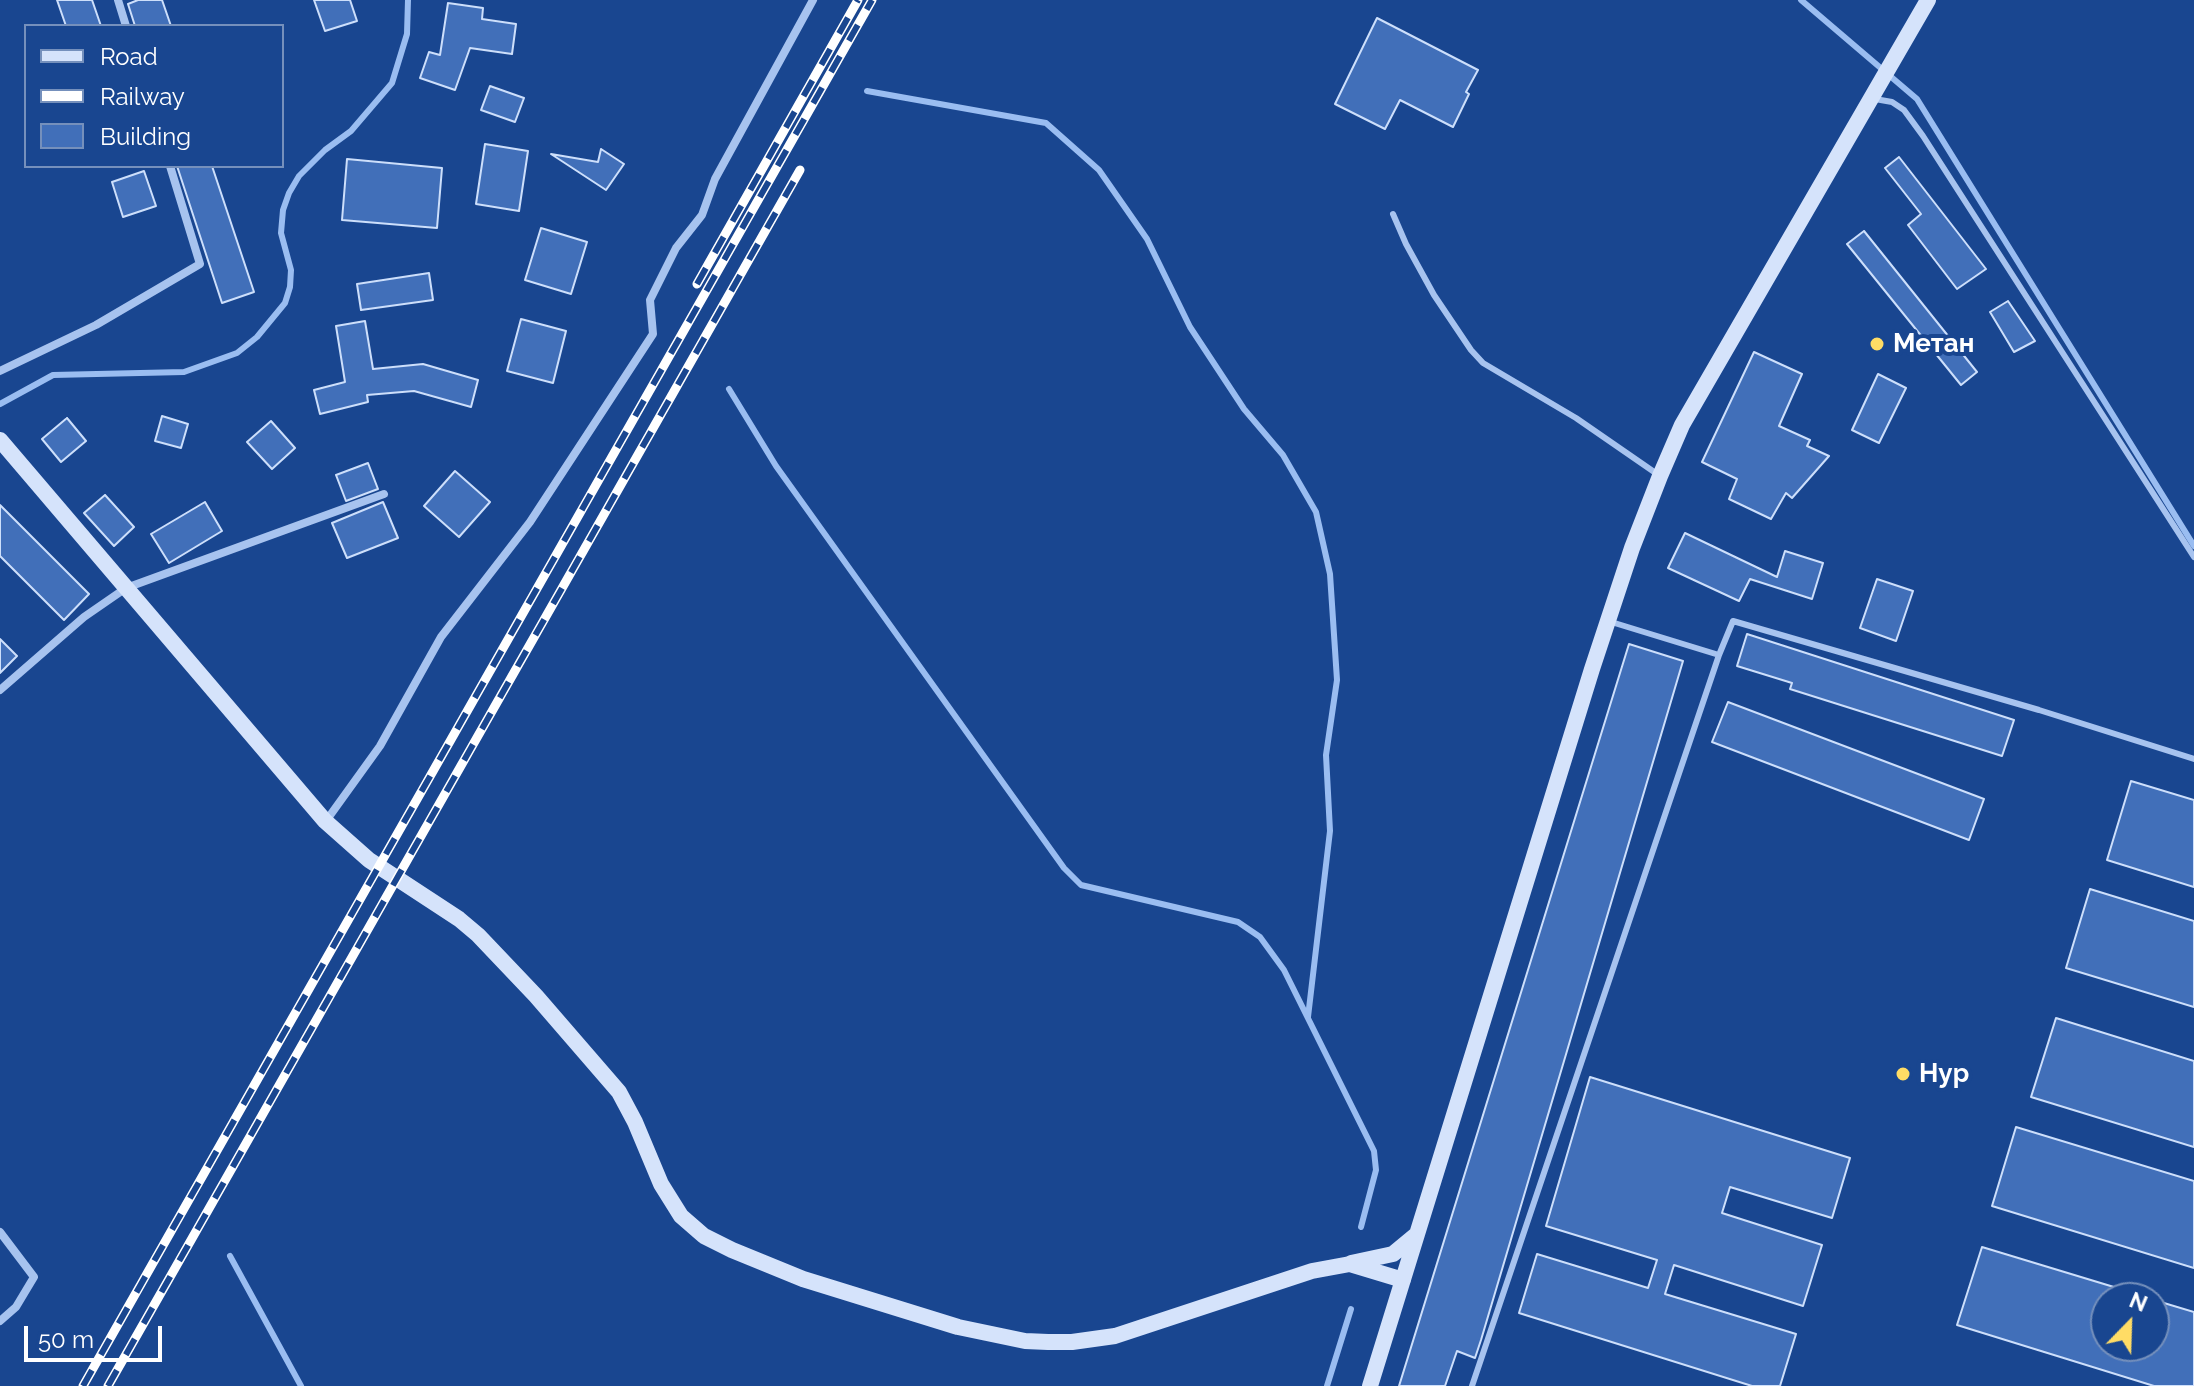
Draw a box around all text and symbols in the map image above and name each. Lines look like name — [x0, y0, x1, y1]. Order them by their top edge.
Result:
legend — [24, 24, 284, 168]
text: Road — [100, 42, 158, 71]
text: Railway — [100, 82, 185, 111]
text: Building — [100, 122, 191, 151]
place label: Метан — [1893, 328, 1974, 360]
marker: Метан — [1868, 335, 1886, 353]
place label: Нур — [1919, 1058, 1969, 1090]
marker: Нур — [1894, 1065, 1912, 1083]
north arrow — [2090, 1282, 2170, 1362]
text: N — [2126, 1286, 2151, 1317]
scale bar — [28, 1310, 166, 1360]
text: 50 m — [38, 1325, 94, 1354]

